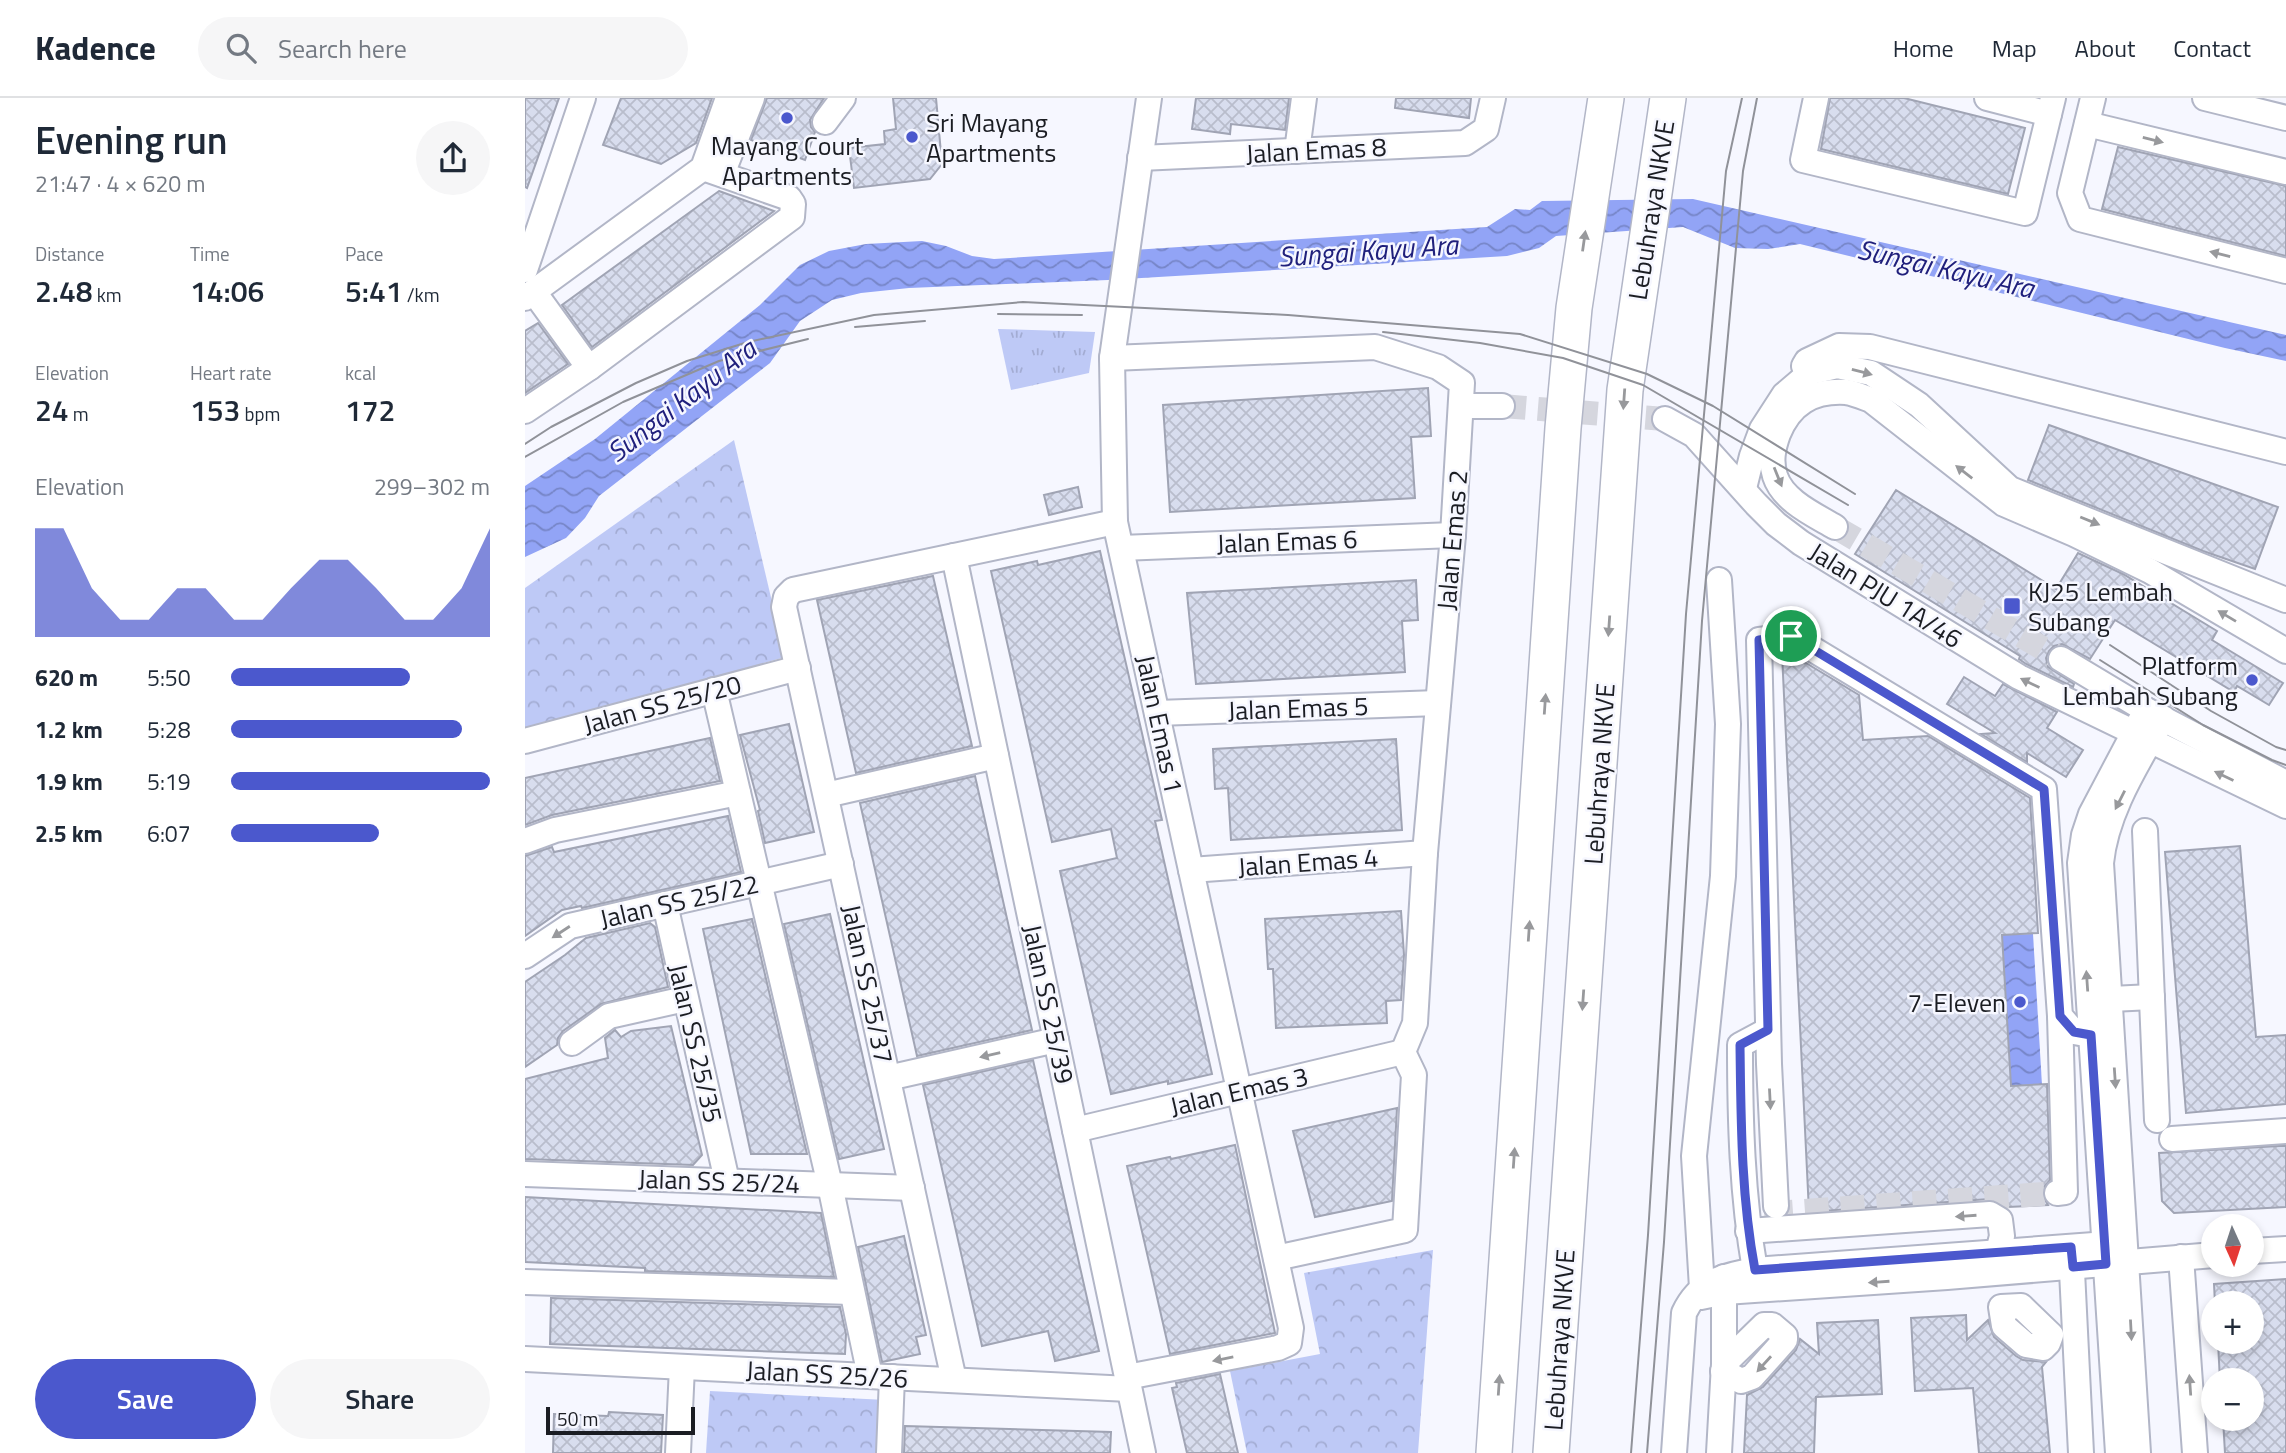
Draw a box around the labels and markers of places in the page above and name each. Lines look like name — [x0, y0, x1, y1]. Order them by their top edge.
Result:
place label: Sri Mayang Apartments — [926, 103, 1056, 172]
marker: Mayang Court Apartments — [779, 110, 795, 126]
place label: Mayang Court Apartments — [711, 126, 863, 195]
marker: Sri Mayang Apartments — [904, 129, 920, 145]
place label: KJ25 Lembah Subang — [2028, 572, 2173, 641]
marker: KJ25 Lembah Subang — [2002, 596, 2022, 616]
pin — [1761, 606, 1821, 666]
place label: Platform Lembah Subang — [2062, 646, 2238, 715]
marker: Platform Lembah Subang — [2244, 672, 2260, 688]
place label: 7-Eleven — [1907, 983, 2006, 1022]
marker: 7-Eleven — [2012, 994, 2028, 1010]

